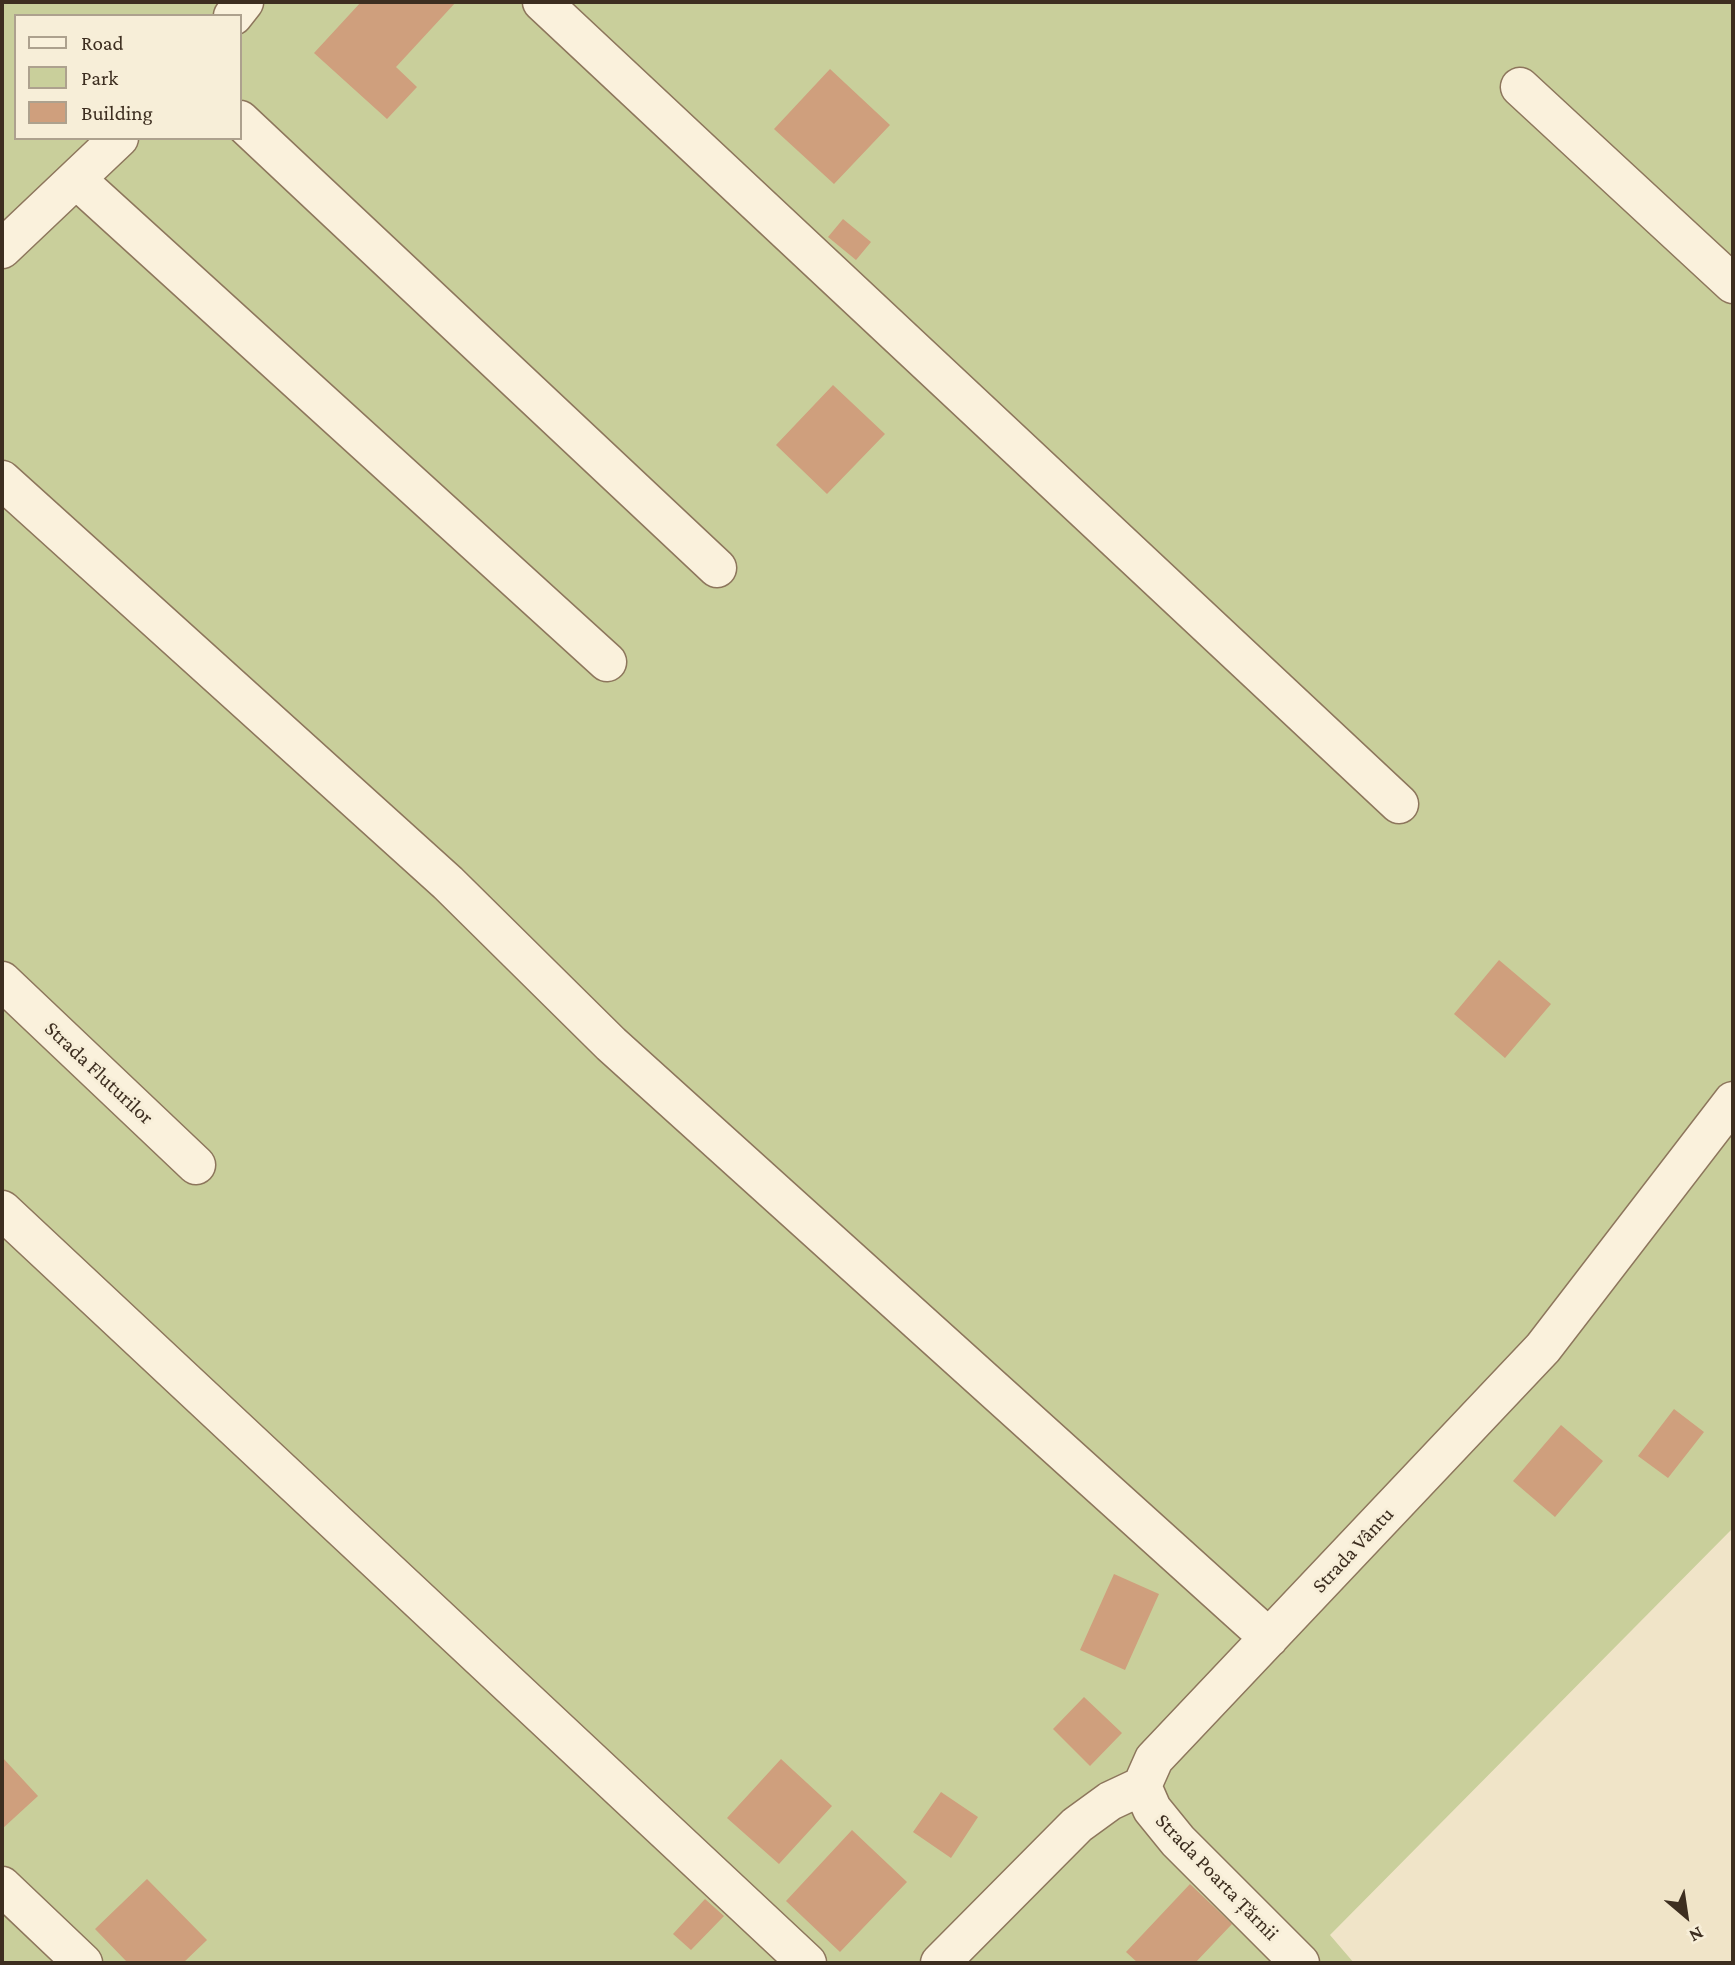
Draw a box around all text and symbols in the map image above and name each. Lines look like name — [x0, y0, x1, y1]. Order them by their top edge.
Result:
legend — [14, 14, 242, 140]
text: Road — [81, 31, 124, 55]
text: Park — [81, 66, 118, 90]
text: Building — [81, 101, 153, 125]
street label: Strada Fluturilor — [39, 1016, 159, 1130]
street label: Strada Vântu — [1307, 1502, 1399, 1598]
street label: Strada Poarta Țărnii — [1150, 1808, 1284, 1946]
north arrow — [1651, 1881, 1721, 1951]
text: N — [1686, 1922, 1707, 1947]

